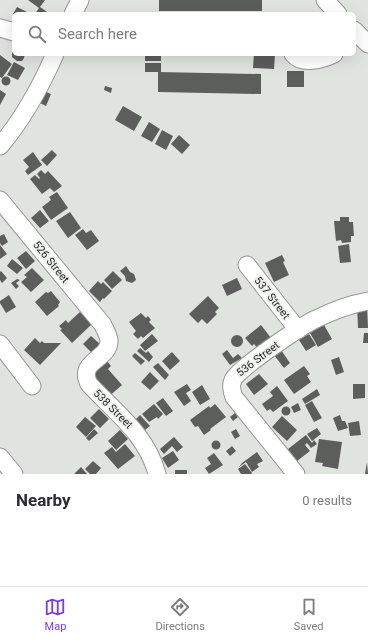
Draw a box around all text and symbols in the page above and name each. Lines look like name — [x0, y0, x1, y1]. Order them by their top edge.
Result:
search box — [12, 12, 356, 56]
icon: search — [26, 23, 48, 45]
text: Search here — [58, 25, 137, 43]
street label: 526 Street — [30, 238, 72, 286]
street label: 537 Street — [251, 274, 293, 322]
street label: 536 Street — [234, 338, 282, 379]
street label: 538 Street — [91, 387, 136, 432]
text: Nearby — [16, 490, 71, 510]
text: 0 results — [302, 493, 352, 508]
tab: Map — [44, 596, 66, 633]
tab: Directions — [155, 596, 205, 633]
tab: Saved — [294, 596, 324, 633]

